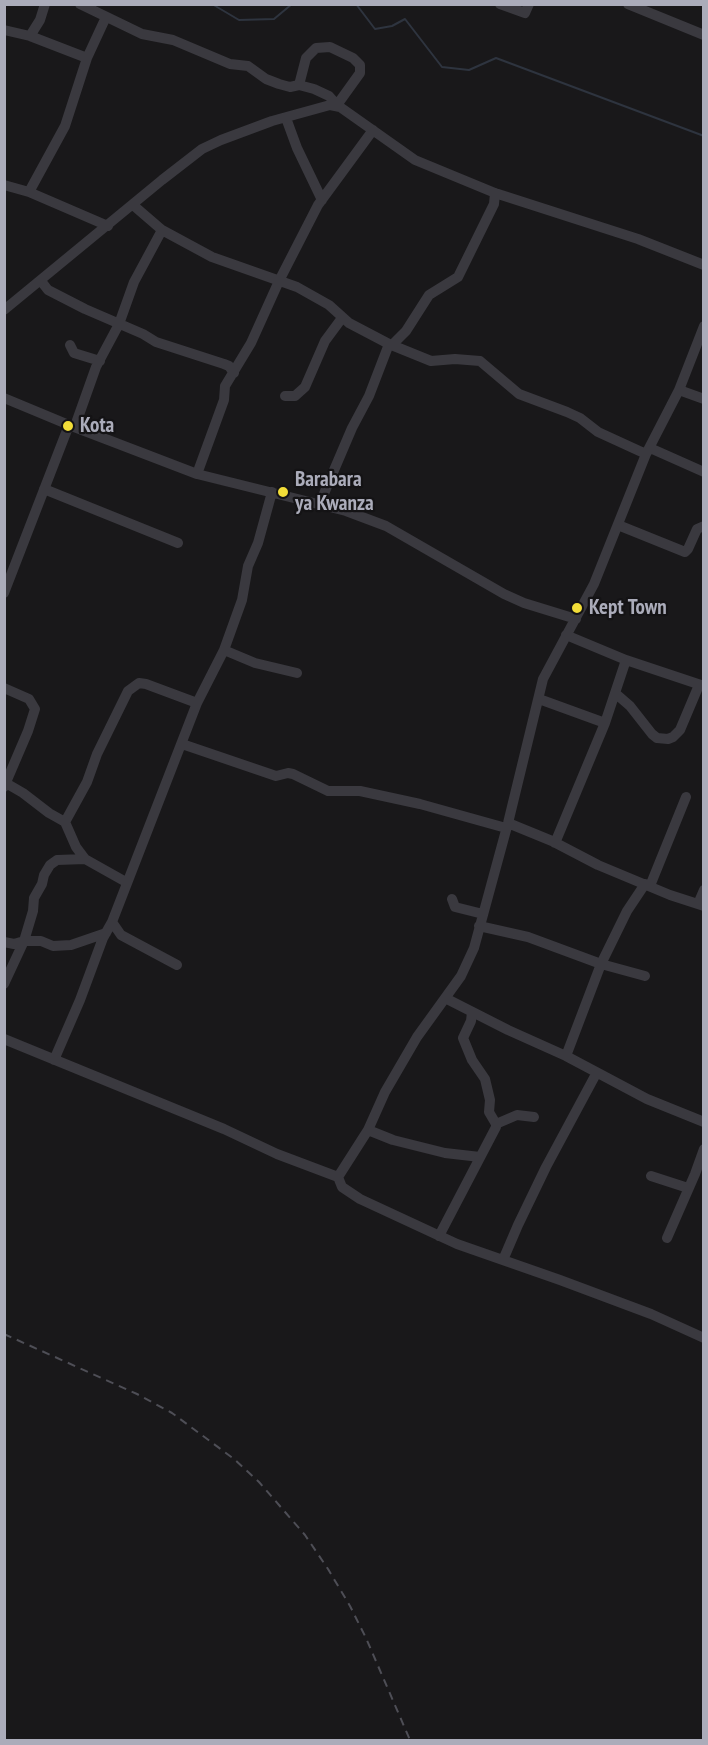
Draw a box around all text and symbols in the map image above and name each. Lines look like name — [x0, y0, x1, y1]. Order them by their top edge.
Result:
place label: Kota — [80, 413, 114, 439]
marker: Kota — [61, 419, 75, 433]
place label: Barabara ya Kwanza — [295, 467, 374, 517]
marker: Barabara ya Kwanza — [276, 485, 290, 499]
place label: Kept Town — [589, 595, 667, 621]
marker: Kept Town — [570, 601, 584, 615]

